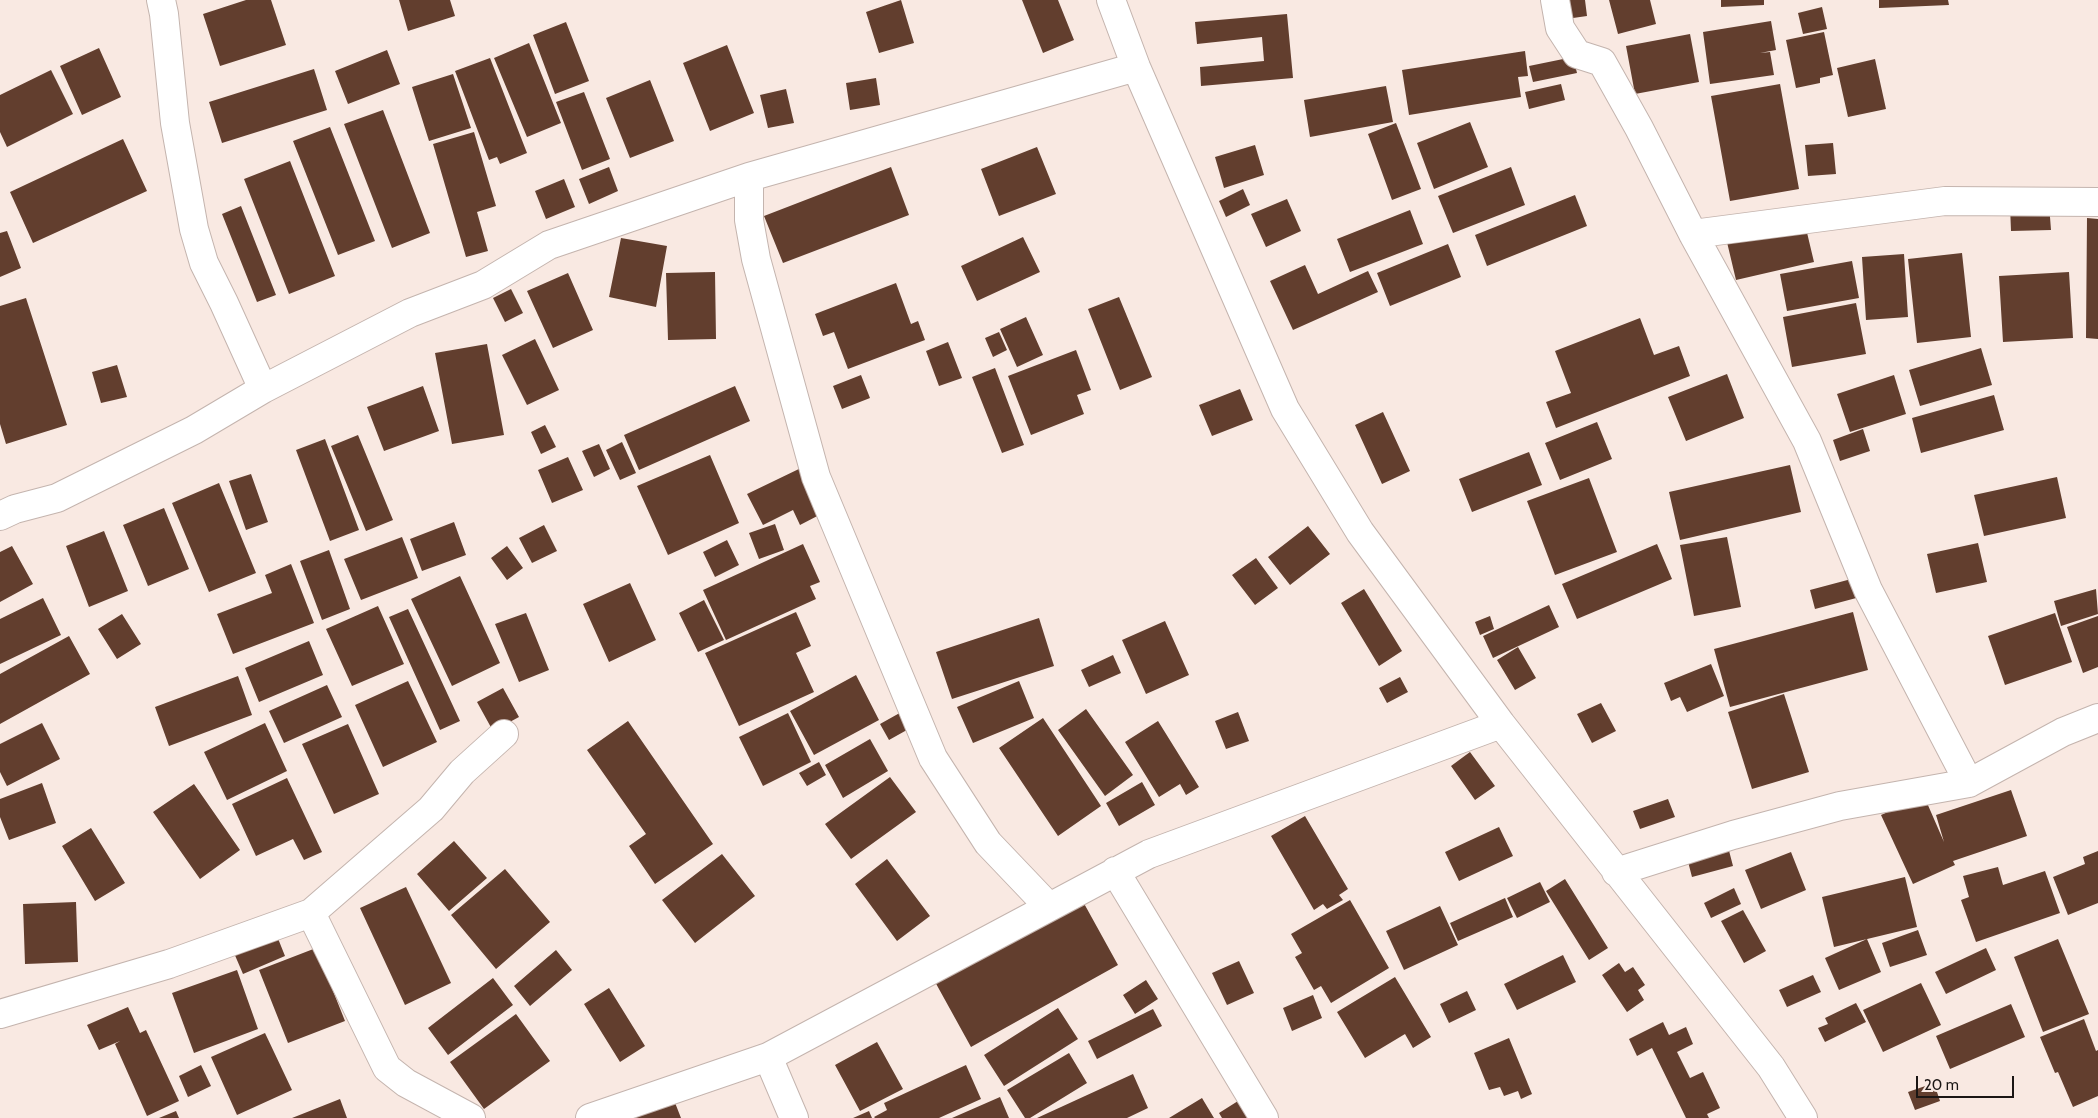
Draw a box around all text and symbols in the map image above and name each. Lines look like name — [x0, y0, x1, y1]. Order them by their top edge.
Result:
scale bar — [1918, 1066, 2016, 1098]
text: 20 m — [1924, 1076, 1959, 1094]

